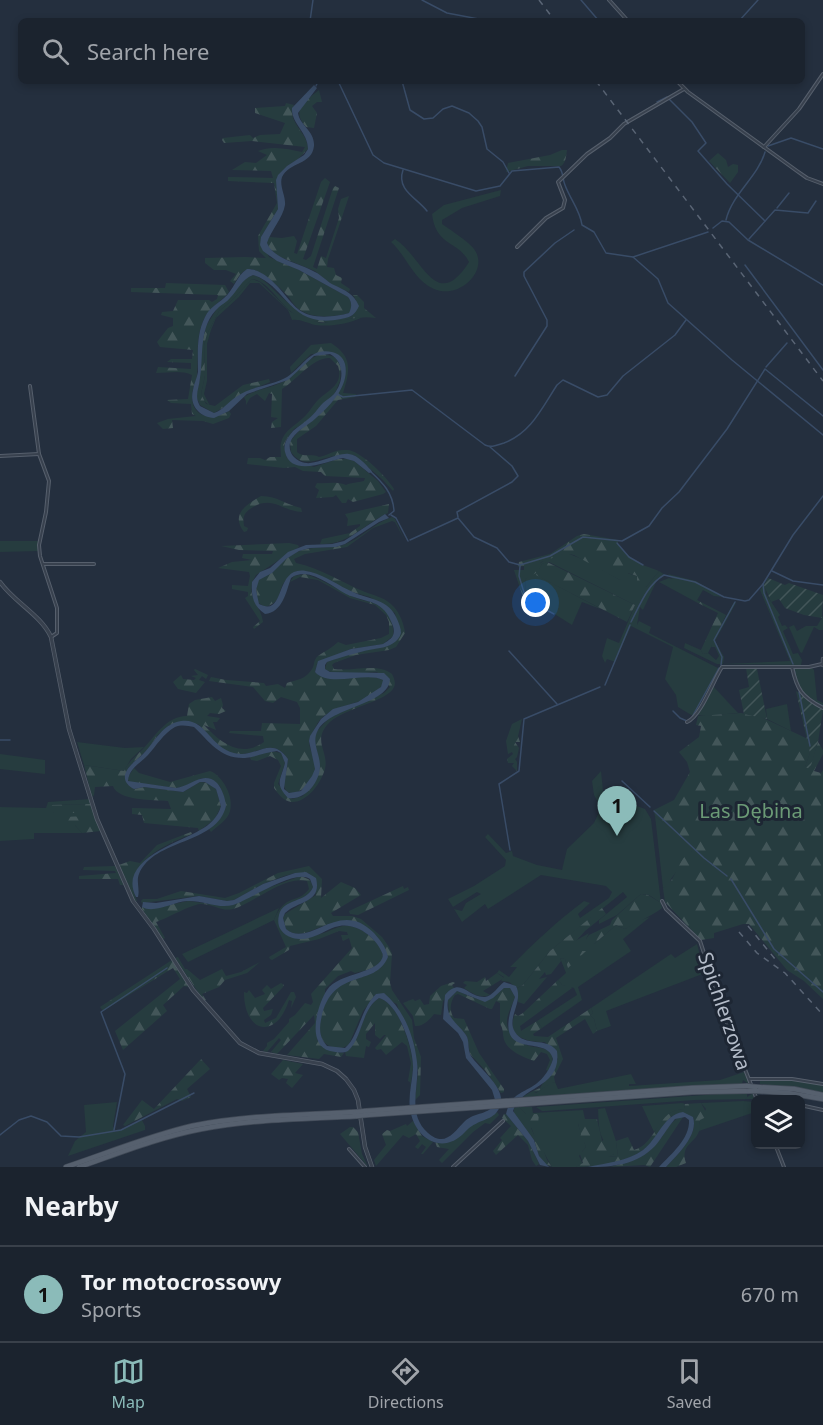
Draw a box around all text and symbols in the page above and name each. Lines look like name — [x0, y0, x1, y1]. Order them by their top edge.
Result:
search box — [18, 18, 805, 84]
icon: search — [39, 35, 72, 68]
text: Search here — [87, 36, 209, 66]
your location — [521, 588, 550, 617]
pin: 1 — [598, 786, 636, 836]
park label: Las Dębina — [699, 797, 803, 824]
street label: Spichlerzowa — [692, 948, 758, 1074]
map controls — [751, 1095, 805, 1149]
button: layers — [751, 1095, 805, 1149]
text: Nearby — [24, 1188, 119, 1224]
text: Tor motocrossowy — [81, 1266, 281, 1296]
text: 1 — [38, 1281, 49, 1308]
text: 670 m — [741, 1281, 799, 1308]
text: Sports — [81, 1296, 141, 1323]
tab: Map — [111, 1355, 145, 1413]
tab: Directions — [368, 1355, 444, 1413]
tab: Saved — [667, 1355, 711, 1413]

